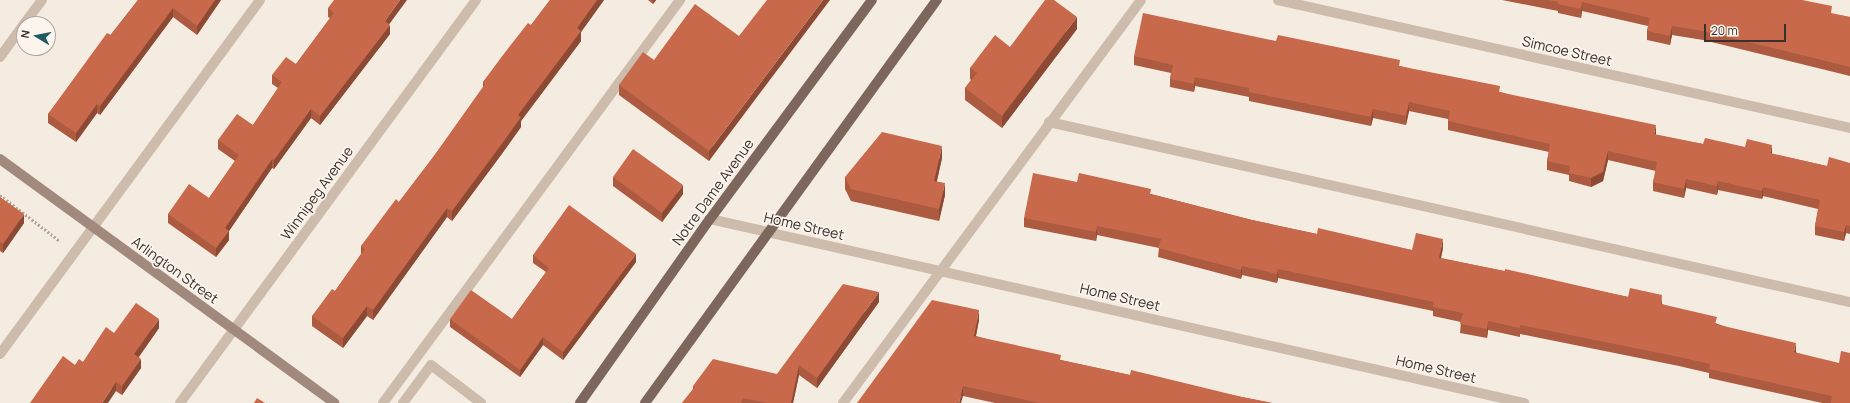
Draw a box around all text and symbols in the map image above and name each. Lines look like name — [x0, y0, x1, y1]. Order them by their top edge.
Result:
north arrow — [16, 16, 56, 56]
scale bar — [1706, 16, 1788, 42]
text: 20 m — [1711, 22, 1738, 39]
text: N — [17, 29, 33, 39]
street label: Simcoe Street — [1520, 33, 1614, 69]
street label: Notre Dame Avenue — [669, 136, 757, 248]
street label: Winnipeg Avenue — [277, 143, 357, 243]
street label: Home Street — [762, 209, 846, 243]
street label: Arlington Street — [128, 233, 222, 307]
street label: Home Street — [1078, 280, 1162, 314]
street label: Home Street — [1394, 352, 1478, 386]

